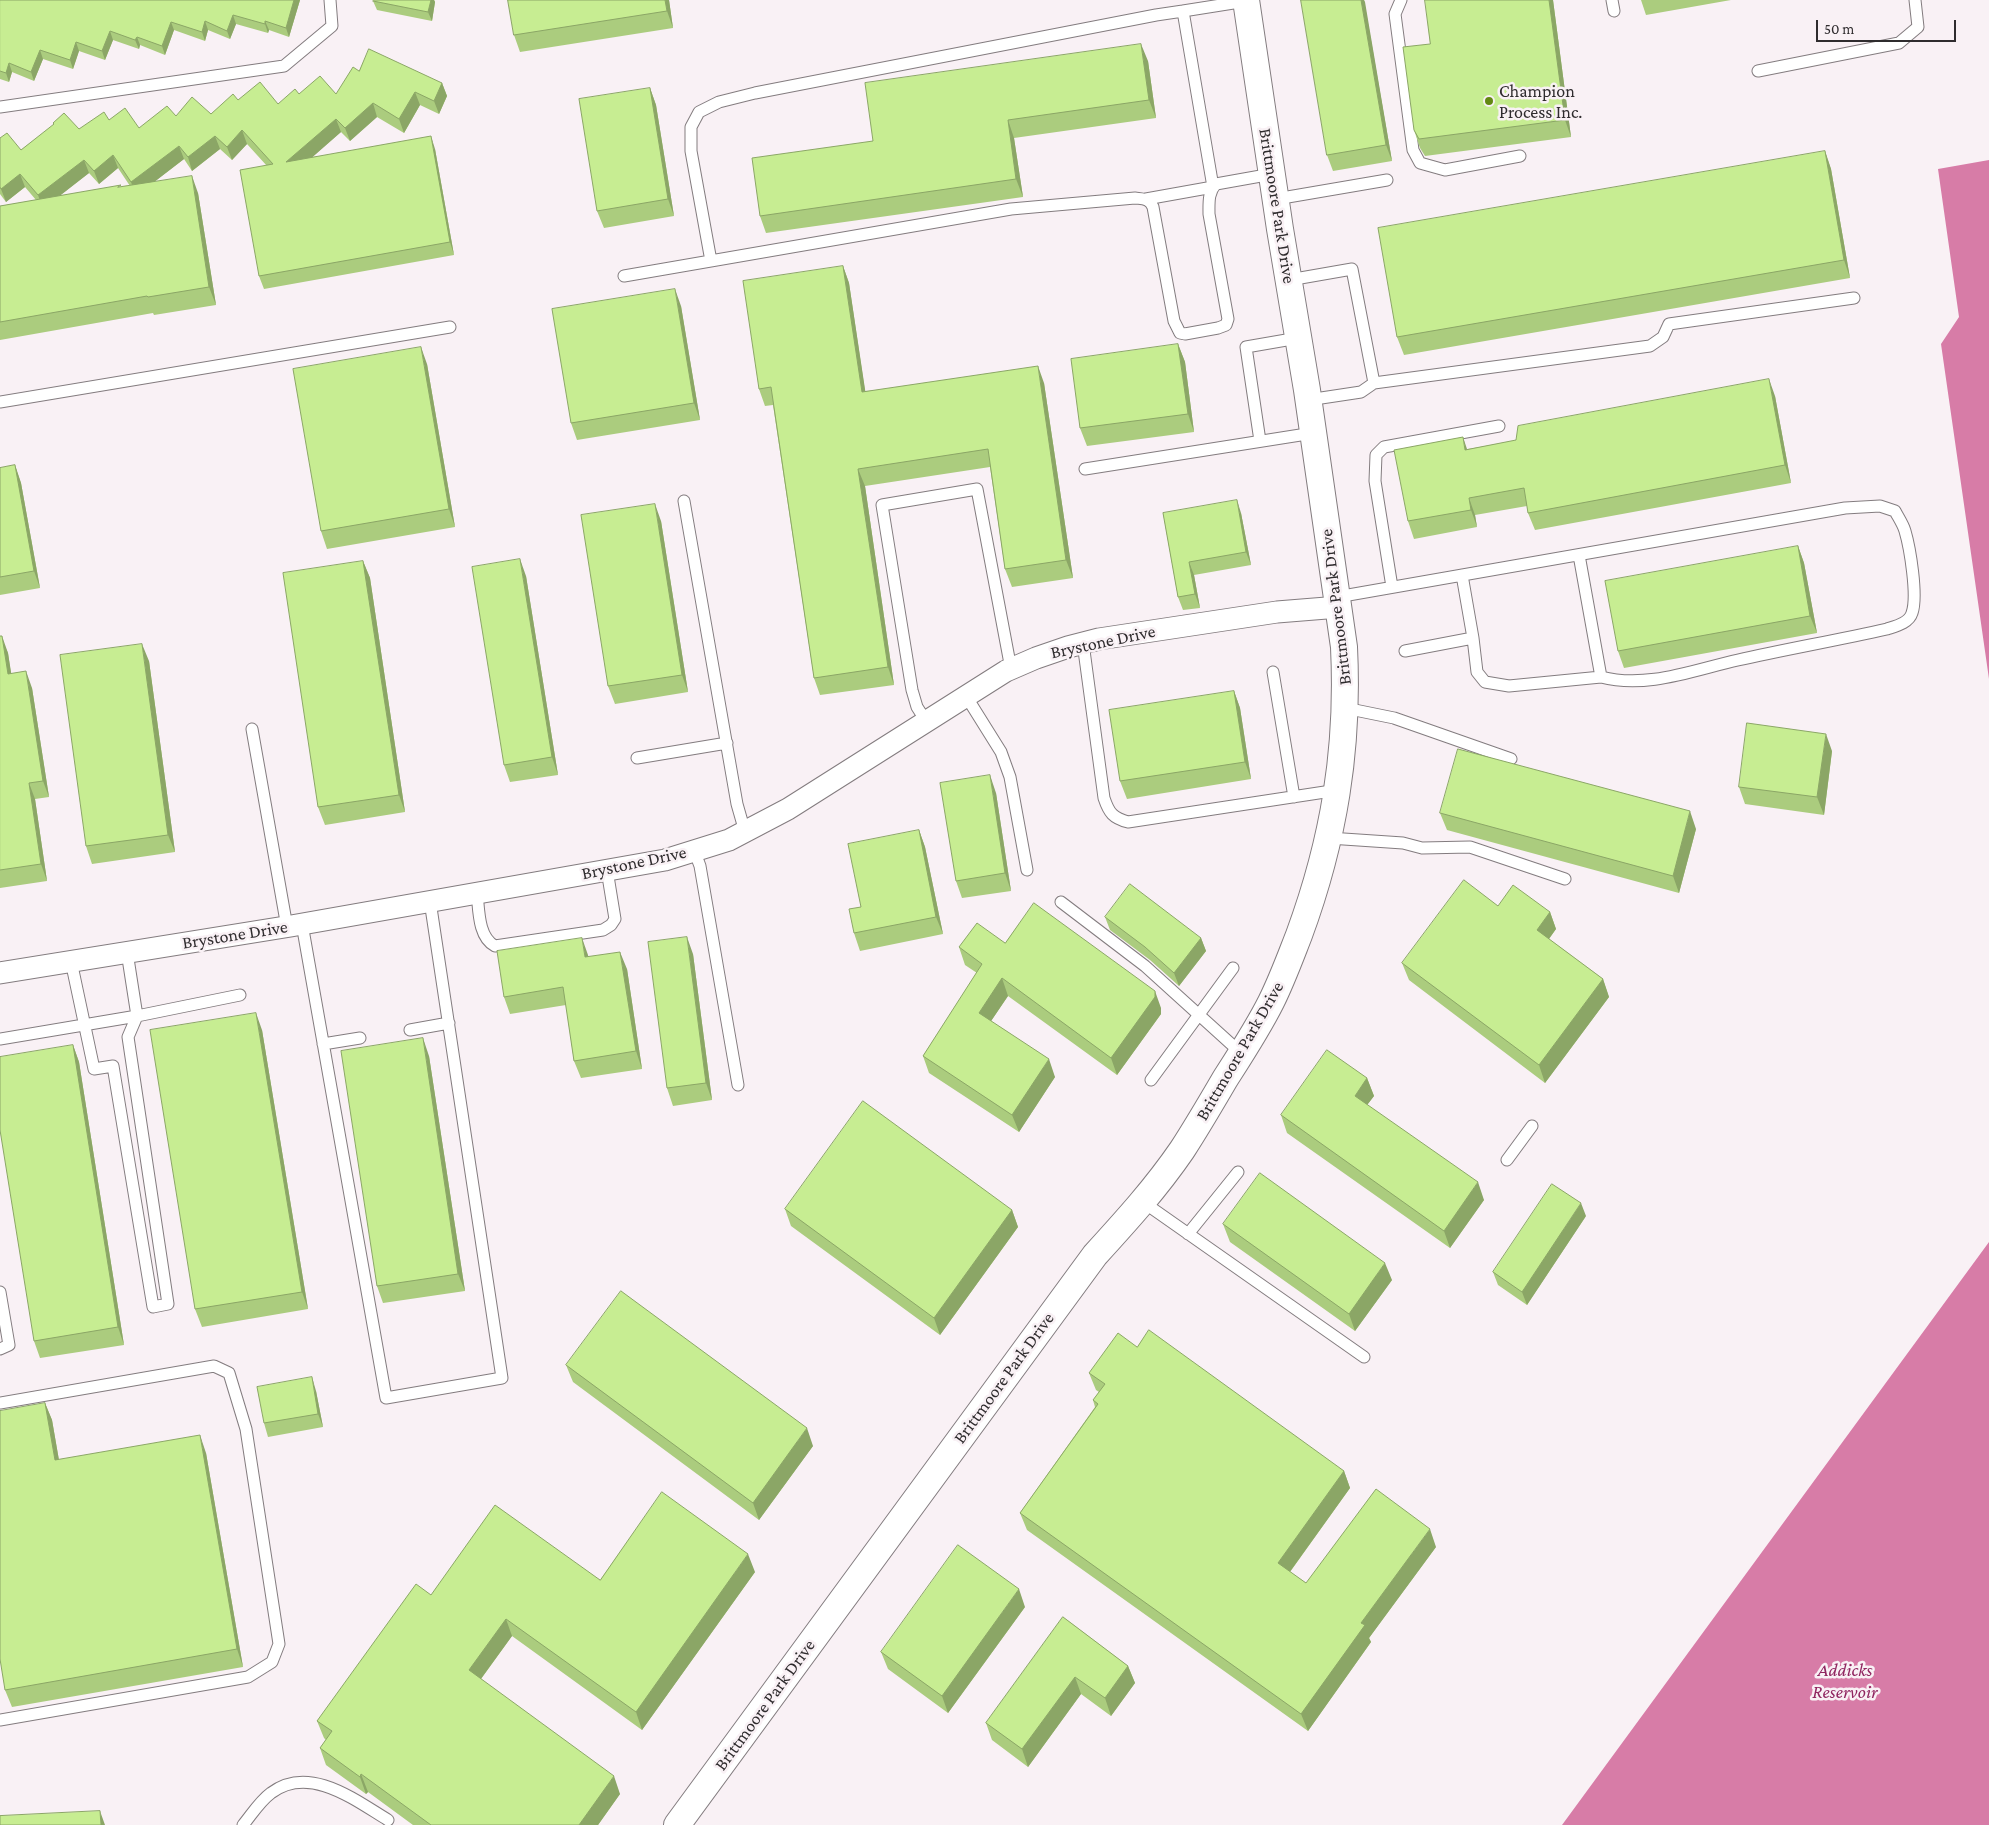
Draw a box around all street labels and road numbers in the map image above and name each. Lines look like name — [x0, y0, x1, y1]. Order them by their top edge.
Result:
street label: Brittmoore Park Drive — [1254, 127, 1300, 285]
street label: Brittmoore Park Drive — [1316, 528, 1356, 686]
street label: Brystone Drive — [1049, 620, 1157, 664]
street label: Brystone Drive — [580, 841, 688, 885]
street label: Brystone Drive — [181, 916, 289, 954]
street label: Brittmoore Park Drive — [1191, 978, 1289, 1124]
street label: Brittmoore Park Drive — [949, 1308, 1059, 1448]
street label: Brittmoore Park Drive — [710, 1635, 820, 1775]

